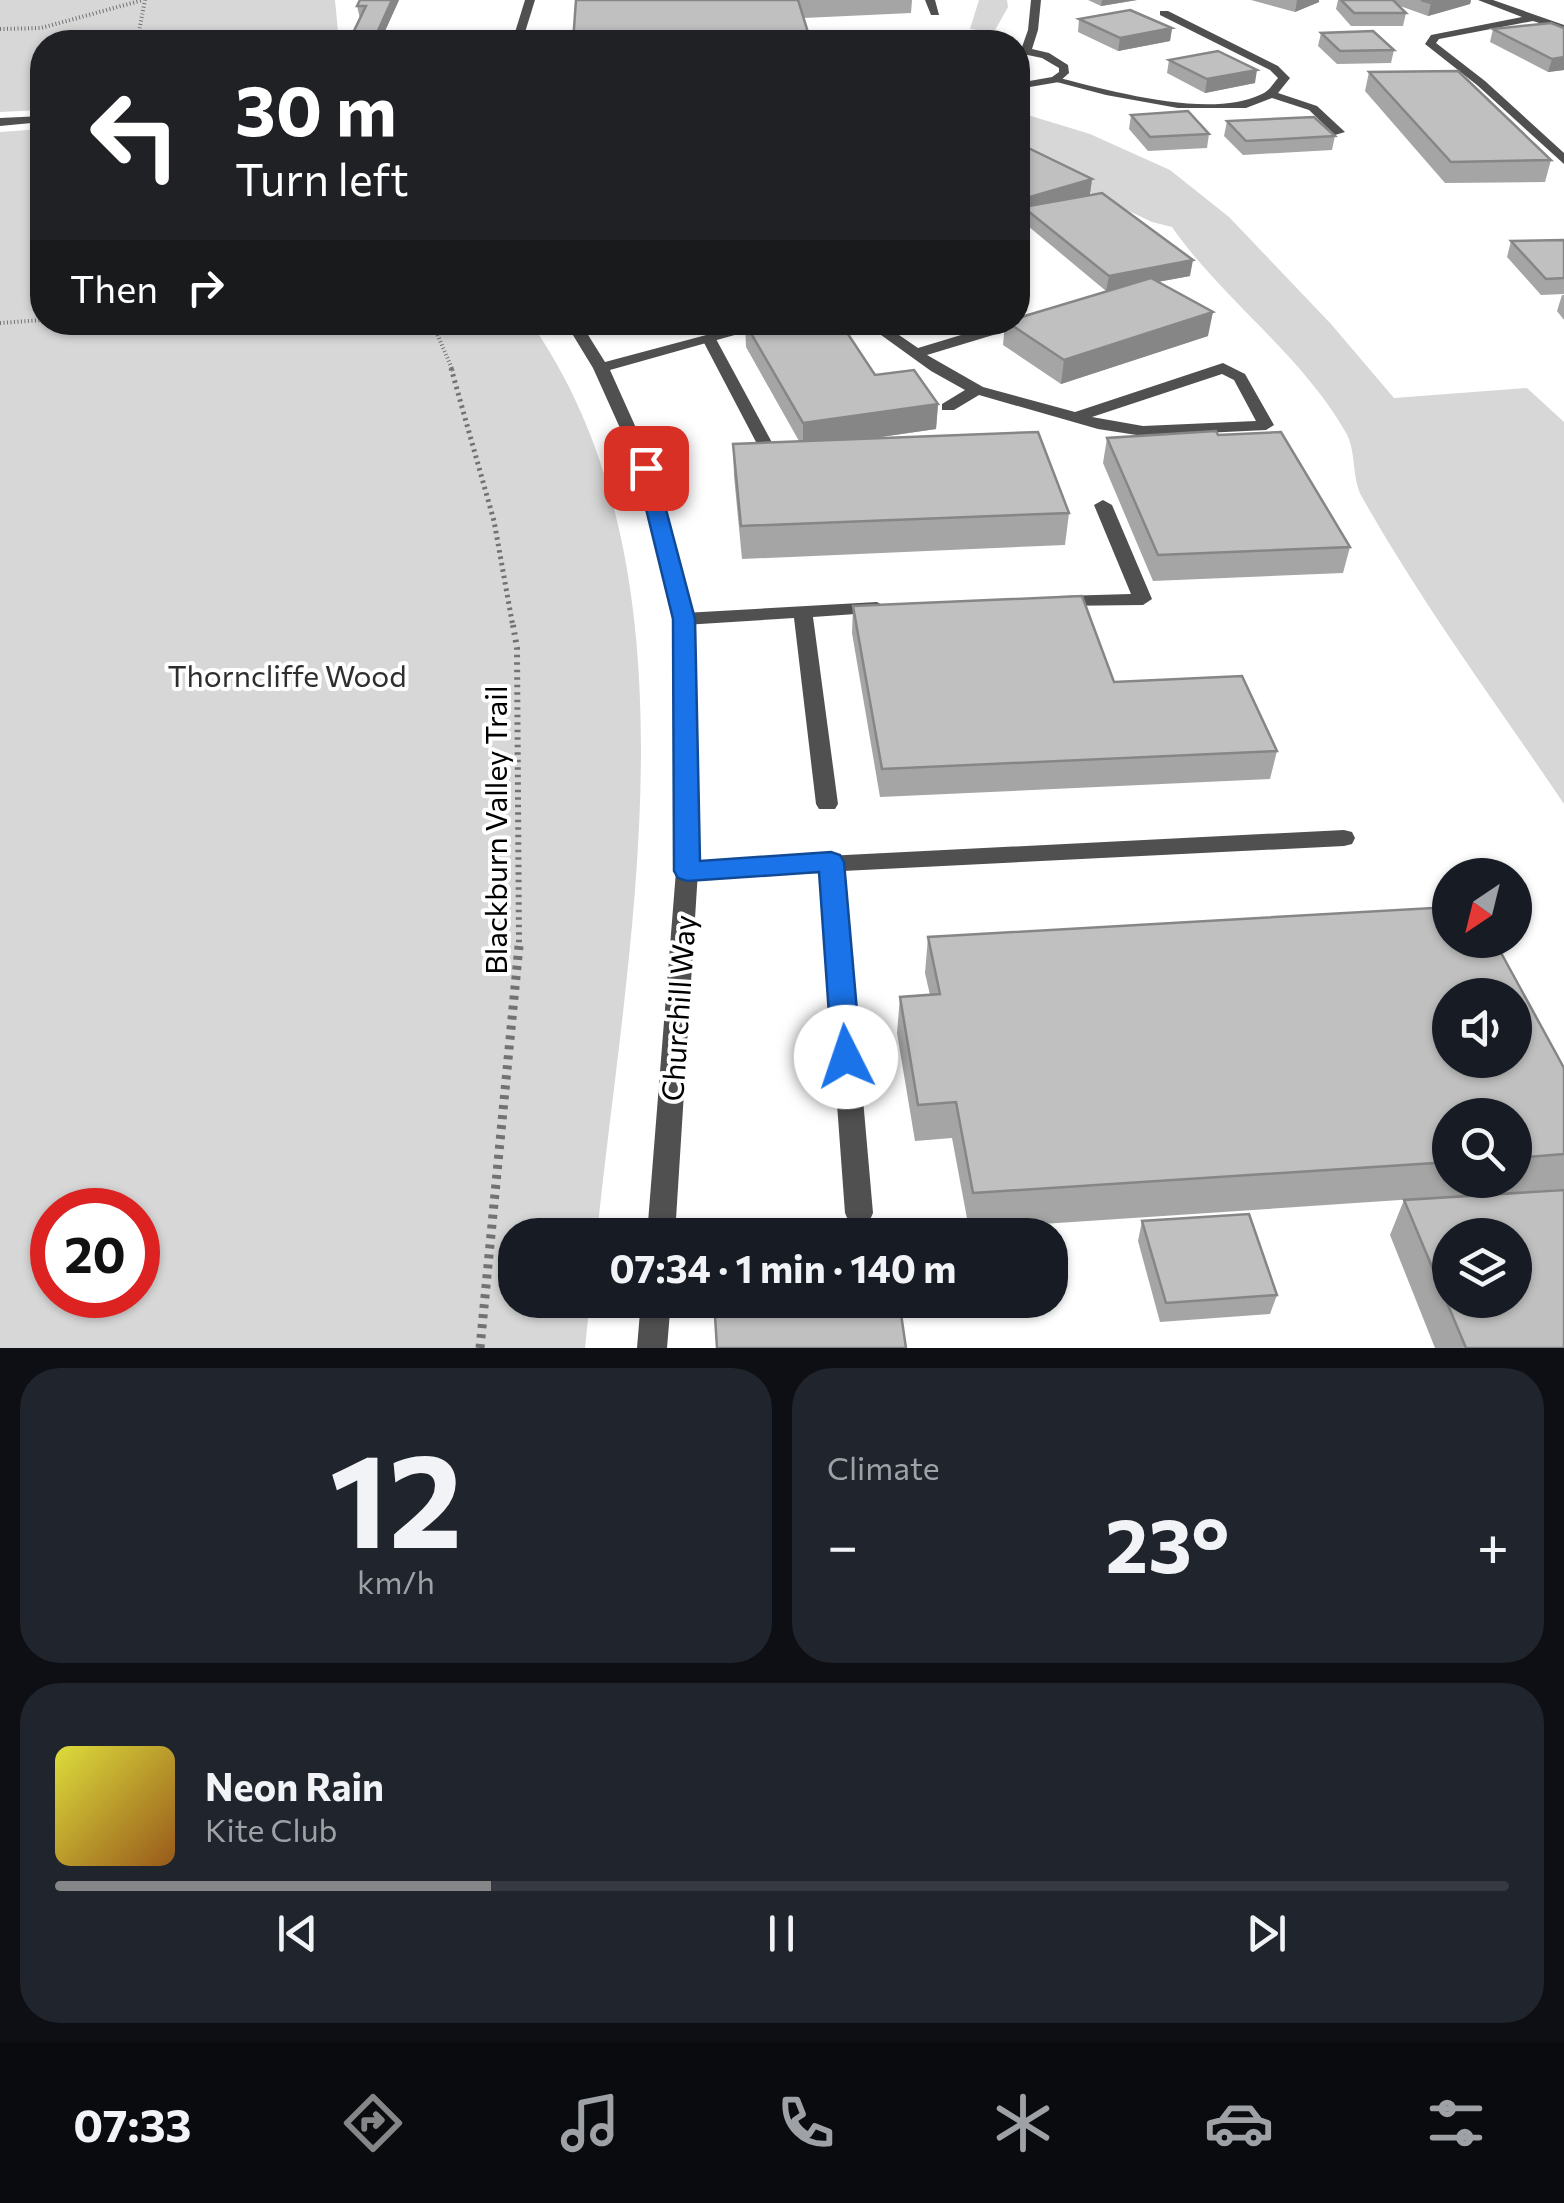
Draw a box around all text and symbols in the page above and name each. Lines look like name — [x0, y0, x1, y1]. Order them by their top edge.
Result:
text: 30 m — [235, 65, 397, 150]
icon: left — [70, 70, 200, 200]
text: Turn left — [235, 150, 409, 205]
icon: right — [178, 260, 233, 315]
text: Then — [70, 264, 158, 311]
pin — [604, 426, 689, 511]
icon: arrive — [619, 441, 674, 496]
park label: Thorncliffe Wood — [167, 656, 407, 693]
street label: Blackburn Valley Trail — [476, 685, 513, 975]
north arrow — [1432, 858, 1532, 958]
map controls — [1432, 858, 1532, 1318]
street label: Churchill Way — [652, 914, 702, 1102]
button: sound — [1432, 978, 1532, 1078]
position arrow — [794, 1005, 898, 1109]
button: search — [1432, 1098, 1532, 1198]
speed limit sign: 20 — [30, 1188, 160, 1318]
button: layers — [1432, 1218, 1532, 1318]
text: 07:34 · 1 min · 140 m — [610, 1244, 956, 1291]
text: 12 — [330, 1416, 462, 1575]
text: Climate — [827, 1447, 940, 1487]
text: 23° — [1106, 1497, 1229, 1588]
text: − — [827, 1510, 858, 1577]
text: + — [1477, 1510, 1509, 1577]
text: km/h — [357, 1561, 435, 1601]
text: Neon Rain — [205, 1762, 384, 1809]
text: Kite Club — [205, 1809, 337, 1849]
icon: previous — [270, 1906, 325, 1961]
icon: pause — [754, 1906, 809, 1961]
icon: next — [1239, 1906, 1294, 1961]
icon: directions — [338, 2088, 408, 2158]
icon: music — [555, 2088, 625, 2158]
icon: phone — [771, 2088, 841, 2158]
icon: climate — [988, 2088, 1058, 2158]
icon: car — [1204, 2088, 1274, 2158]
icon: filters — [1421, 2088, 1491, 2158]
text: 07:33 — [73, 2096, 192, 2151]

